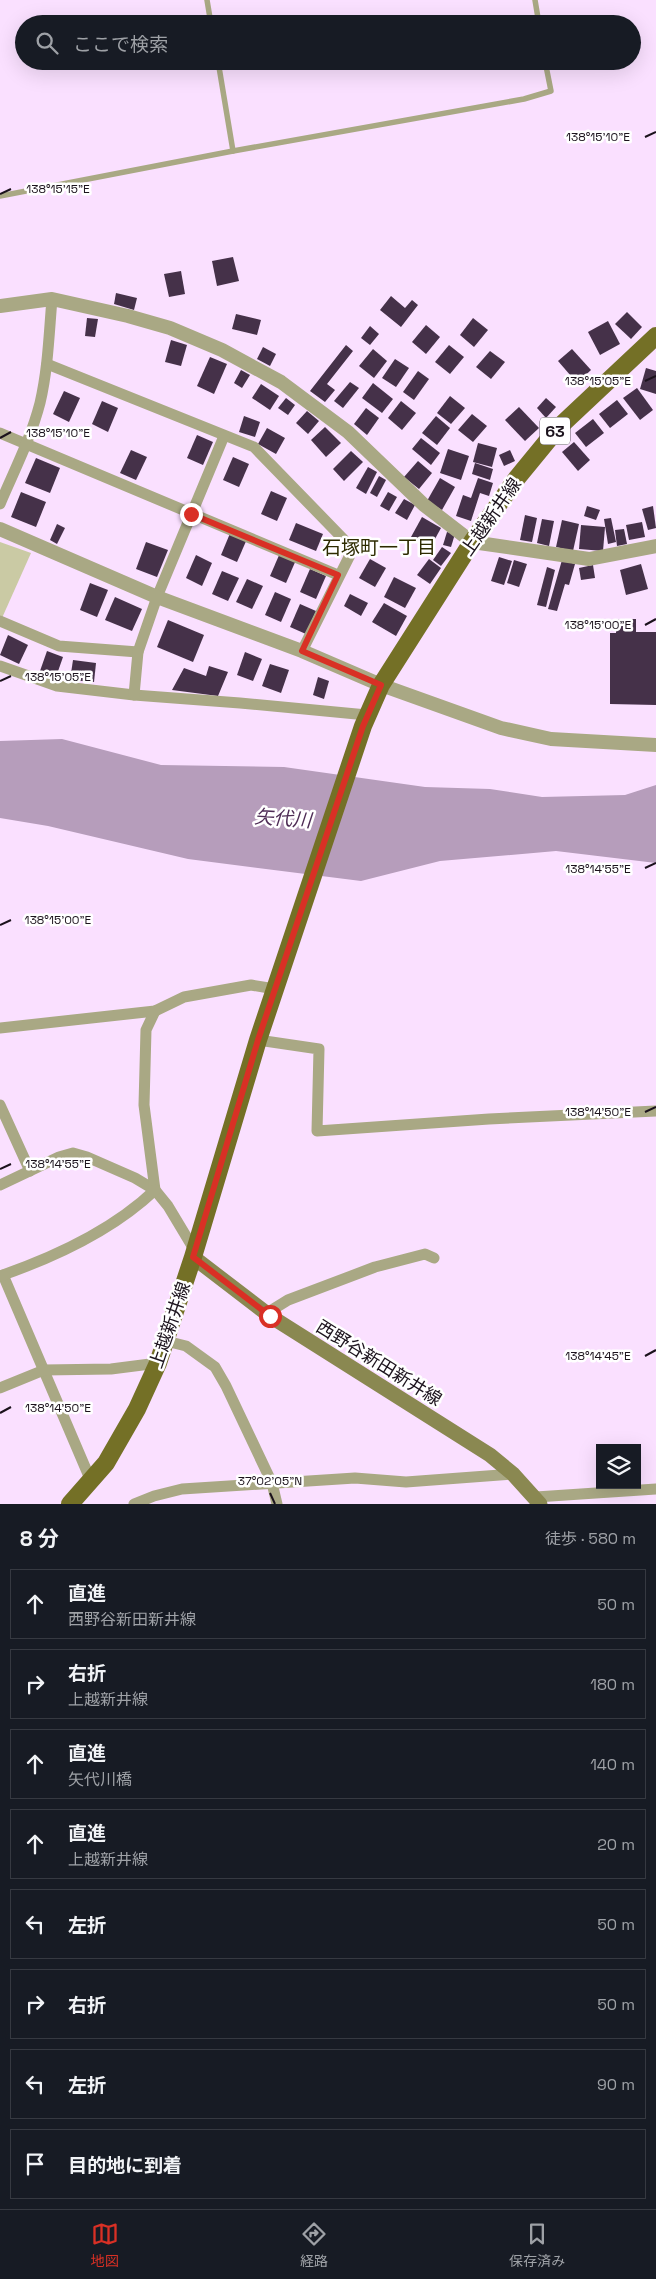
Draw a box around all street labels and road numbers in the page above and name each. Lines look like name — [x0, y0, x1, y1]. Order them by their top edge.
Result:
road number: 63 — [540, 418, 570, 444]
street label: 上越新井線 — [455, 473, 526, 560]
street label: 上越新井線 — [144, 1279, 195, 1371]
street label: 西野谷新田新井線 — [312, 1315, 446, 1410]

